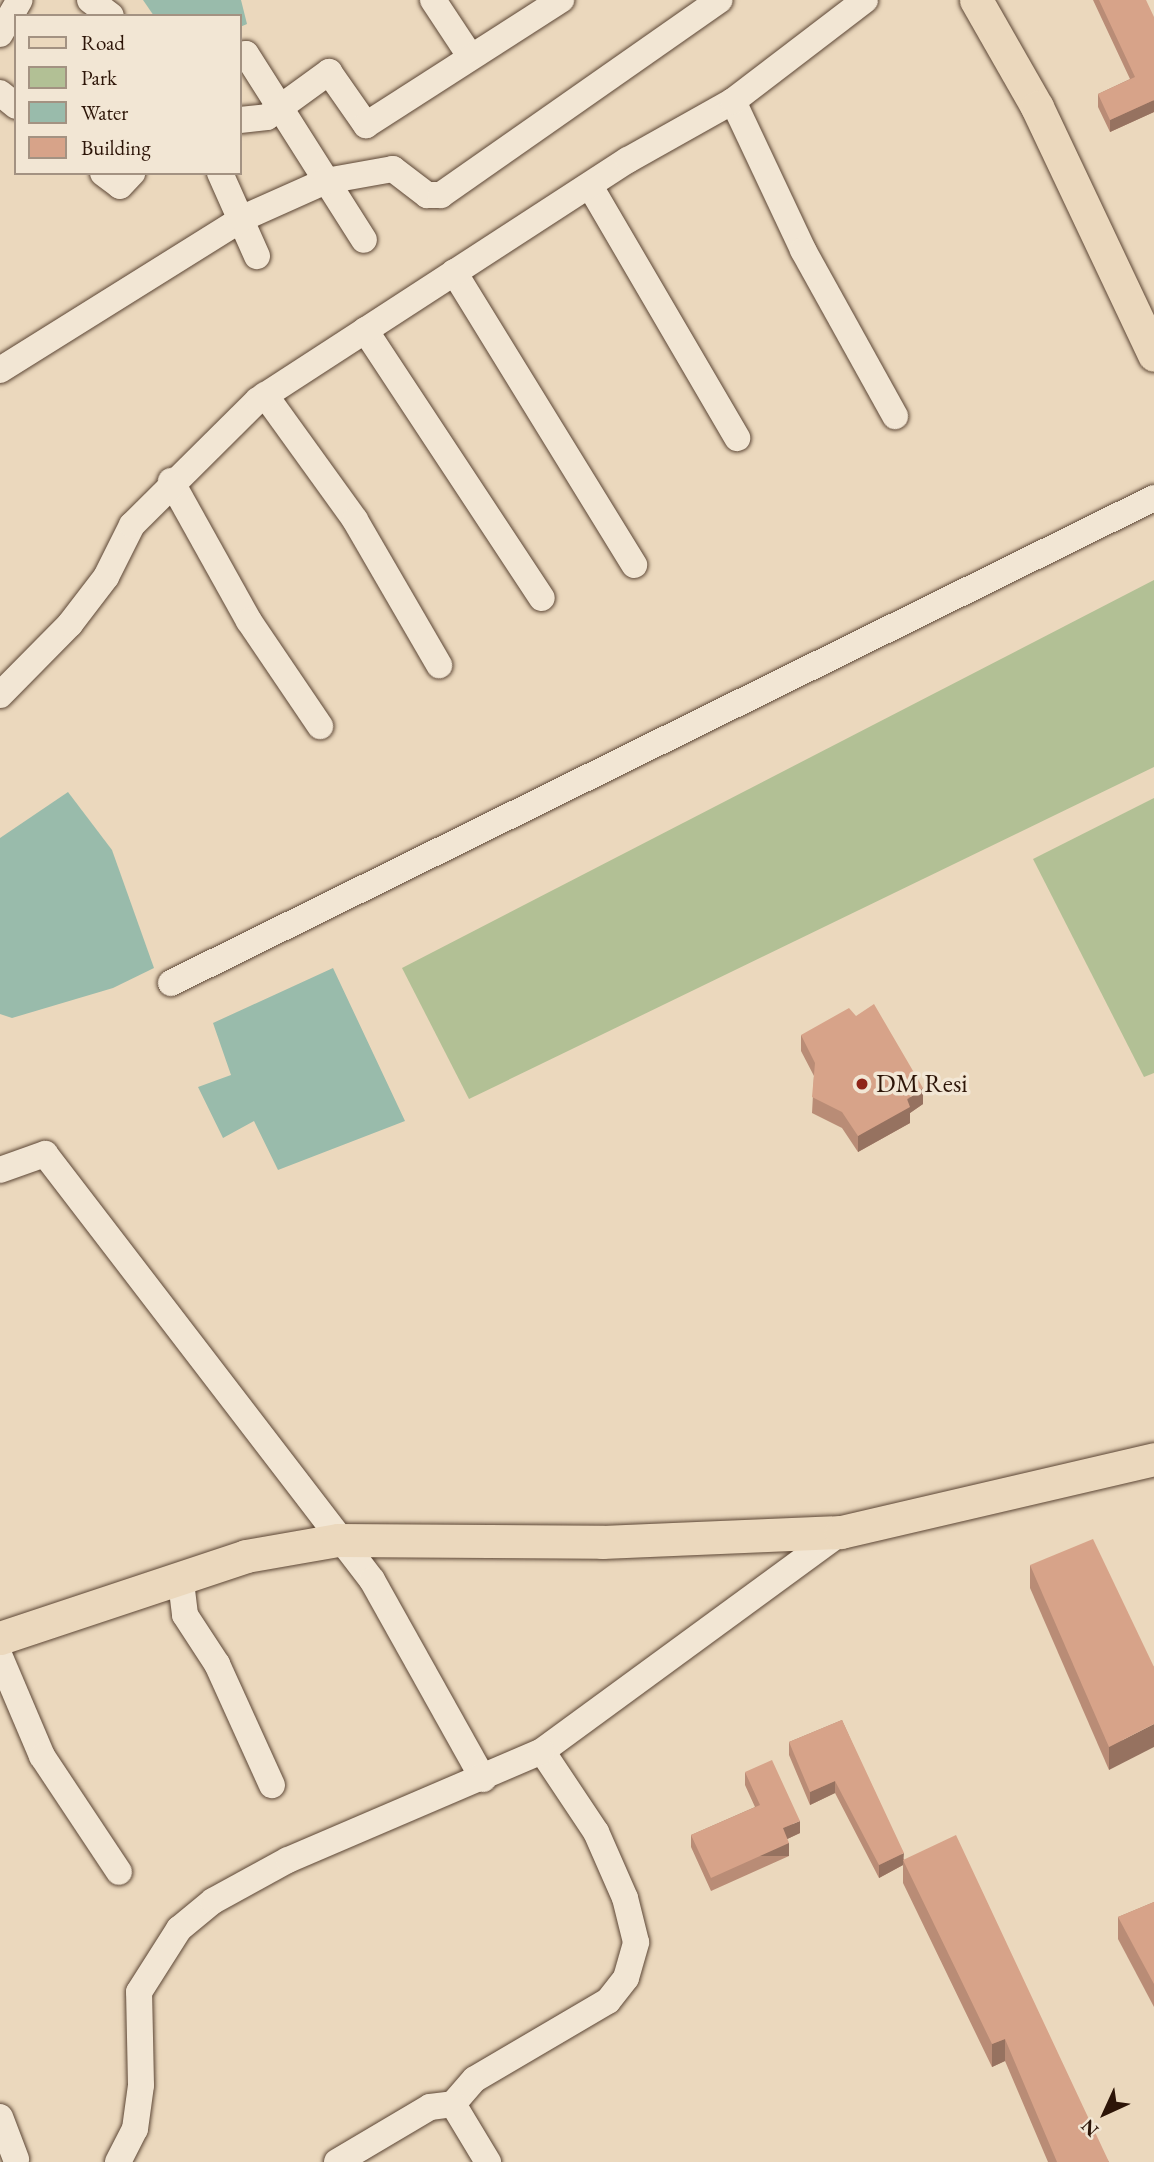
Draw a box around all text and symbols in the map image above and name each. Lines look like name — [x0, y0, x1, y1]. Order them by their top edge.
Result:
legend — [14, 14, 242, 175]
text: Road — [81, 29, 125, 56]
text: Park — [81, 64, 117, 91]
text: Water — [81, 99, 128, 126]
text: Building — [81, 134, 151, 161]
place label: DM Resi — [876, 1068, 968, 1100]
marker: DM Resi — [854, 1076, 870, 1092]
north arrow — [1070, 2078, 1140, 2148]
text: N — [1076, 2114, 1104, 2142]

